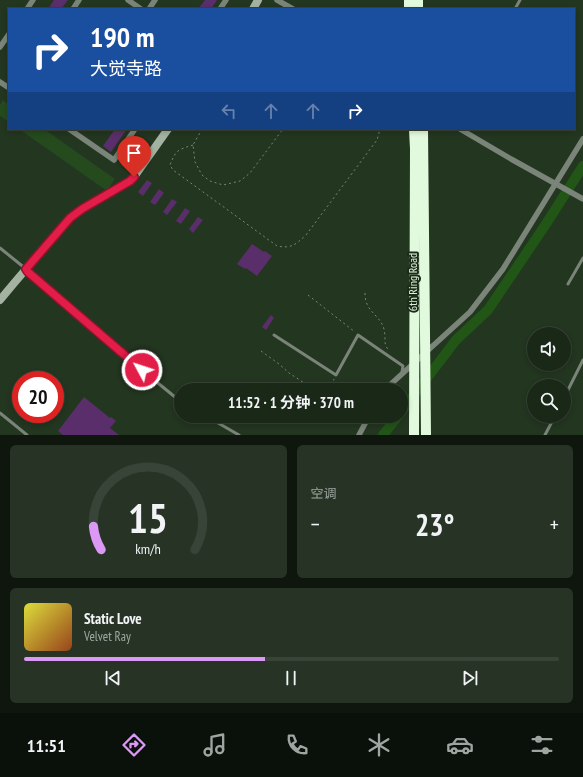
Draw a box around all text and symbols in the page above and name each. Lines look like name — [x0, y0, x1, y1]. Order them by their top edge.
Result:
text: 190 m — [90, 18, 154, 55]
icon: right — [24, 24, 76, 76]
text: 大觉寺路 — [90, 57, 162, 80]
icon: left — [218, 100, 240, 122]
icon: ahead — [260, 100, 282, 122]
icon: ahead — [302, 100, 324, 122]
icon: right — [344, 100, 366, 122]
pin — [117, 136, 151, 177]
icon: arrive — [123, 142, 145, 164]
street label: 6th Ring Road — [405, 253, 420, 311]
map controls — [527, 327, 571, 423]
button: sound — [527, 327, 571, 371]
position arrow — [121, 349, 163, 391]
speed limit sign: 20 — [12, 371, 64, 423]
button: search — [527, 379, 571, 423]
text: 11:52 · 1 分钟 · 370 m — [228, 393, 354, 412]
text: 空调 — [311, 485, 337, 502]
text: 15 — [128, 490, 168, 543]
text: 23° — [415, 505, 455, 544]
text: − — [311, 510, 320, 538]
text: + — [550, 510, 559, 538]
text: km/h — [136, 538, 161, 557]
text: Static Love — [84, 609, 142, 628]
text: Velvet Ray — [84, 628, 131, 645]
icon: previous — [102, 667, 124, 689]
icon: pause — [280, 667, 302, 689]
icon: next — [459, 667, 481, 689]
icon: directions — [120, 731, 148, 759]
icon: music — [201, 731, 229, 759]
icon: phone — [283, 731, 311, 759]
icon: climate — [365, 731, 393, 759]
icon: car — [446, 731, 474, 759]
icon: filters — [528, 731, 556, 759]
text: 11:51 — [27, 734, 66, 757]

